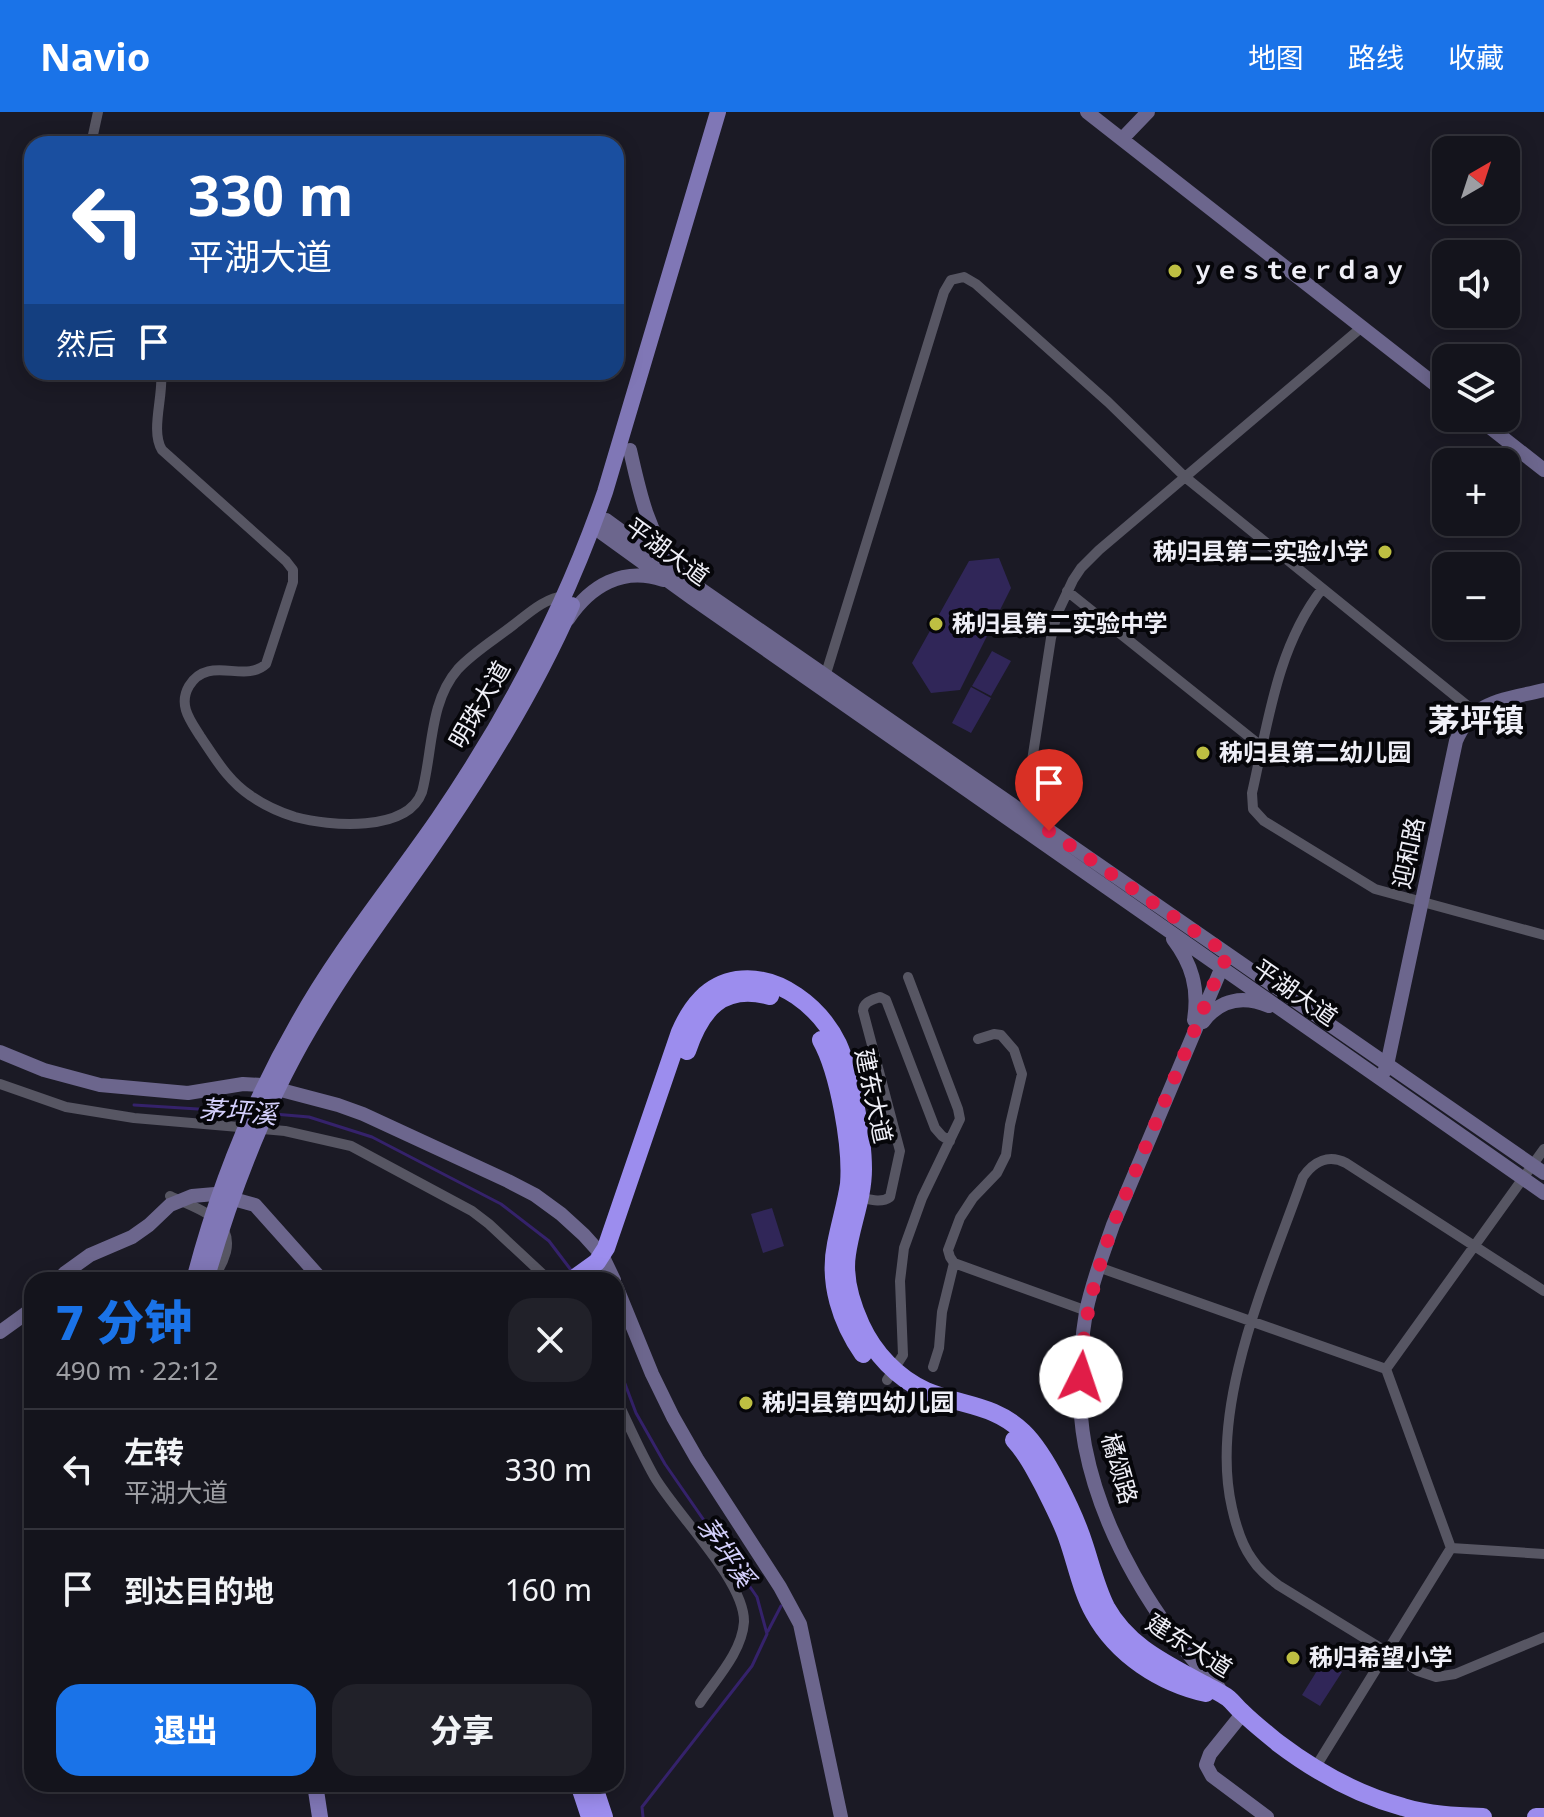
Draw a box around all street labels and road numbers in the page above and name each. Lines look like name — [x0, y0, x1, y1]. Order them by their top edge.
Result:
street label: 平湖大道 — [619, 509, 716, 592]
street label: 明珠大道 — [440, 654, 517, 754]
street label: 迎和路 — [1384, 814, 1431, 891]
street label: 平湖大道 — [1247, 951, 1345, 1033]
street label: 建东大道 — [848, 1045, 901, 1146]
street label: 橘颂路 — [1095, 1429, 1146, 1508]
street label: 建东大道 — [1140, 1605, 1239, 1684]

